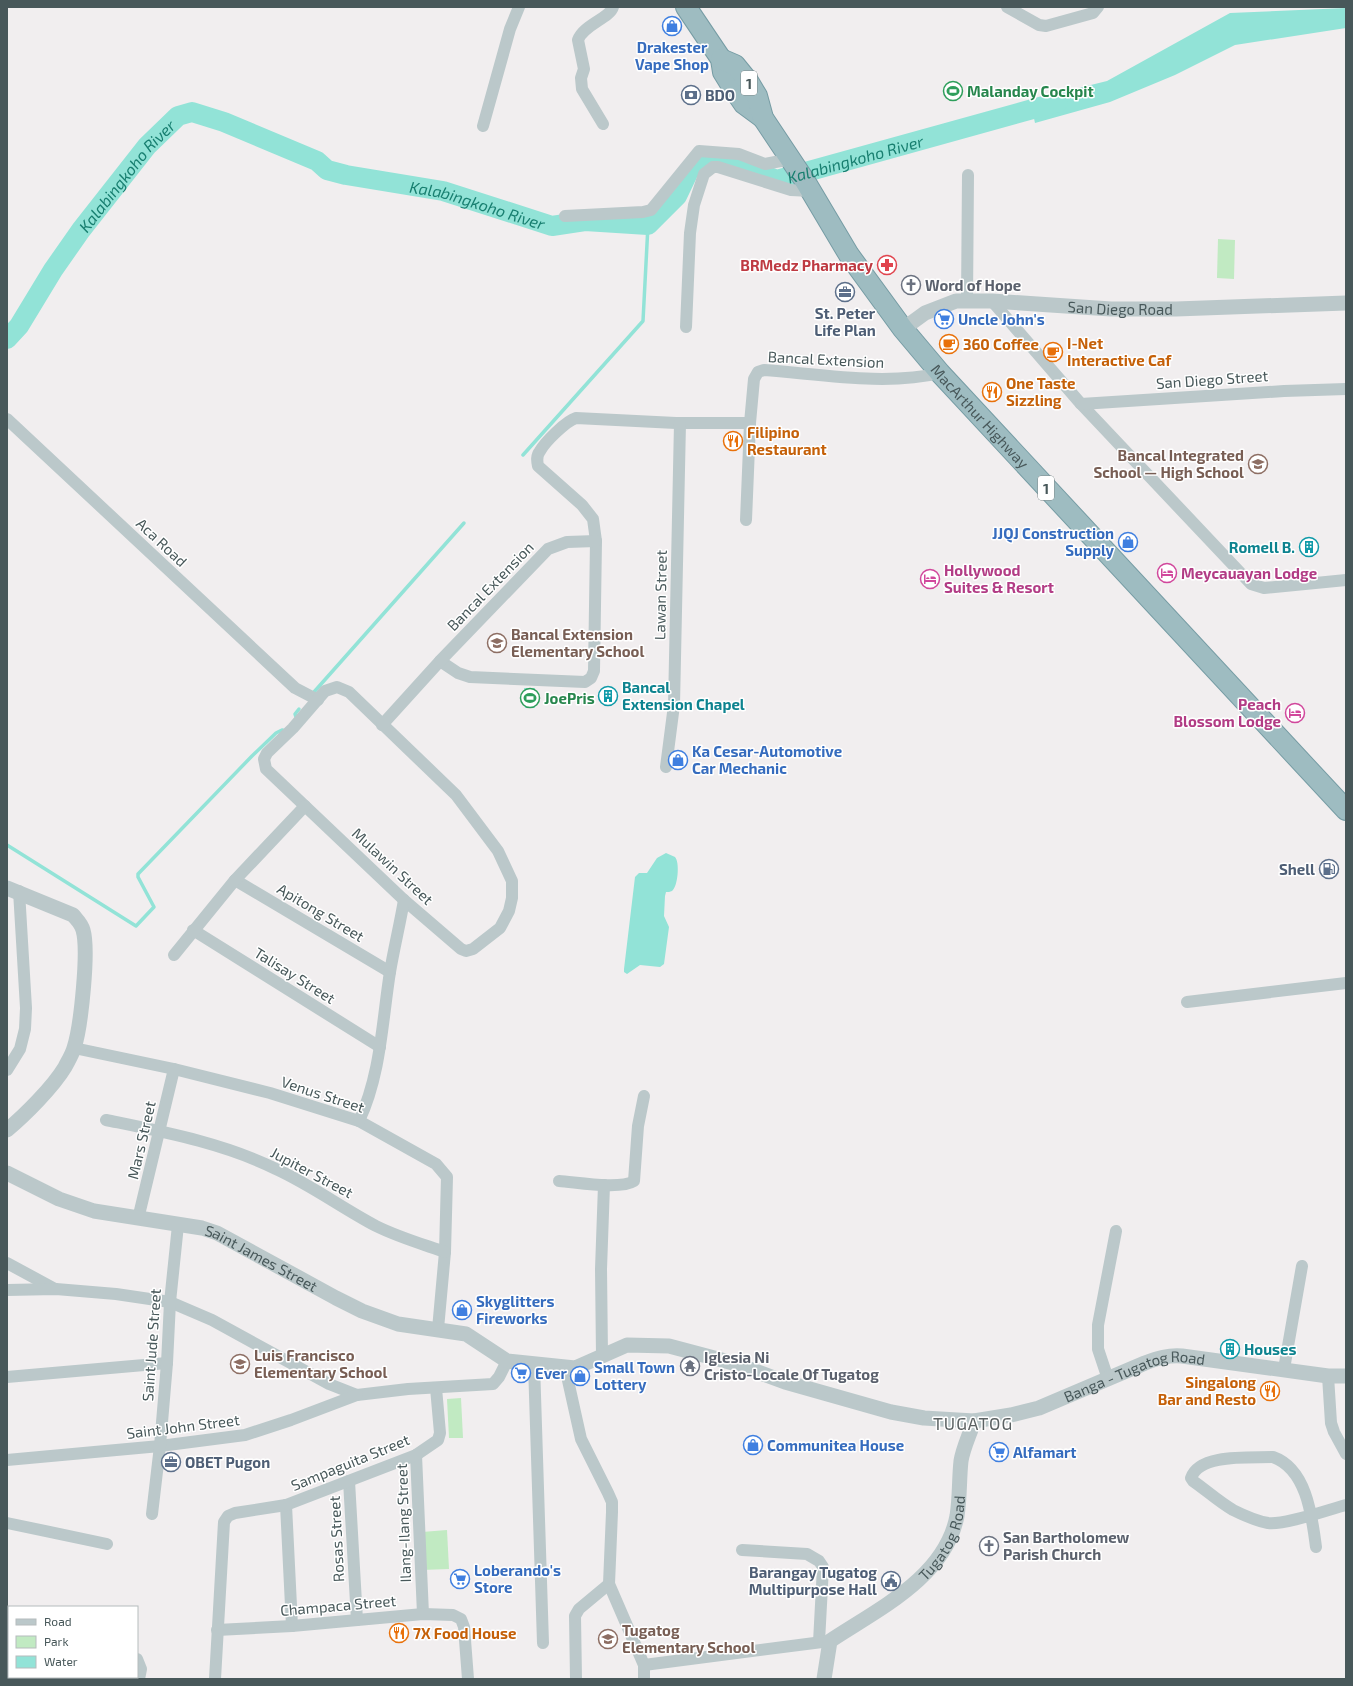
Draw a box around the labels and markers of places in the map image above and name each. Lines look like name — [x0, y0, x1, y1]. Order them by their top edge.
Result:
shop icon: Drakester Vape Shop — [661, 15, 683, 37]
place label: Drakester Vape Shop — [635, 38, 709, 73]
sports icon: Malanday Cockpit — [942, 80, 964, 102]
place label: Malanday Cockpit — [967, 82, 1094, 101]
bank icon: BDO — [680, 84, 702, 106]
place label: BDO — [705, 86, 735, 104]
pharmacy icon: BRMedz Pharmacy — [876, 254, 898, 276]
place label: BRMedz Pharmacy — [740, 256, 873, 275]
church icon: Word of Hope — [900, 274, 922, 296]
place label: Word of Hope — [925, 276, 1021, 294]
office icon: St. Peter Life Plan — [834, 281, 856, 303]
place label: St. Peter Life Plan — [814, 304, 876, 339]
supermarket icon: Uncle John's — [933, 308, 955, 330]
place label: Uncle John's — [958, 310, 1045, 328]
cafe icon: 360 Coffee — [938, 333, 960, 355]
place label: I-Net Interactive Caf — [1067, 334, 1172, 369]
place label: 360 Coffee — [963, 335, 1039, 353]
cafe icon: I-Net Interactive Caf — [1042, 341, 1064, 363]
place label: One Taste Sizzling — [1006, 374, 1076, 409]
restaurant icon: One Taste Sizzling — [981, 381, 1003, 403]
place label: Filipino Restaurant — [747, 423, 827, 458]
restaurant icon: Filipino Restaurant — [722, 430, 744, 452]
place label: Bancal Integrated School — High School — [1093, 446, 1244, 481]
school or university icon: Bancal Integrated School — High School — [1247, 453, 1269, 475]
place label: JJQJ Construction Supply — [992, 524, 1114, 560]
shop icon: JJQJ Construction Supply — [1117, 531, 1139, 553]
building icon: Romell B. — [1298, 536, 1320, 558]
place label: Romell B. — [1229, 538, 1295, 556]
place label: Hollywood Suites & Resort — [944, 561, 1054, 596]
hotel icon: Meycauayan Lodge — [1156, 562, 1178, 584]
place label: Meycauayan Lodge — [1181, 564, 1317, 583]
hotel icon: Hollywood Suites & Resort — [919, 568, 941, 590]
place label: Bancal Extension Elementary School — [511, 625, 644, 661]
school or university icon: Bancal Extension Elementary School — [486, 632, 508, 654]
place label: Bancal Extension Chapel — [622, 678, 745, 713]
building icon: Bancal Extension Chapel — [597, 685, 619, 707]
sports icon: JoePris — [519, 687, 541, 709]
place label: JoePris — [544, 689, 595, 707]
place label: Peach Blossom Lodge — [1173, 695, 1281, 730]
hotel icon: Peach Blossom Lodge — [1284, 702, 1306, 724]
place label: Ka Cesar-Automotive Car Mechanic — [692, 742, 842, 777]
shop icon: Ka Cesar-Automotive Car Mechanic — [667, 749, 689, 771]
fuel station icon: Shell — [1318, 858, 1340, 880]
place label: Shell — [1279, 860, 1315, 878]
place label: Skyglitters Fireworks — [476, 1292, 555, 1327]
shop icon: Skyglitters Fireworks — [451, 1299, 473, 1321]
building icon: Houses — [1219, 1338, 1241, 1360]
place label: Houses — [1244, 1340, 1297, 1358]
place label: Luis Francisco Elementary School — [254, 1346, 387, 1382]
place label: Iglesia Ni Cristo-Locale Of Tugatog — [704, 1348, 879, 1383]
school or university icon: Luis Francisco Elementary School — [229, 1353, 251, 1375]
temple icon: Iglesia Ni Cristo-Locale Of Tugatog — [679, 1355, 701, 1377]
place label: Small Town Lottery — [594, 1358, 675, 1394]
supermarket icon: Ever — [510, 1362, 532, 1384]
place label: Ever — [535, 1364, 567, 1382]
shop icon: Small Town Lottery — [569, 1365, 591, 1387]
place label: Singalong Bar and Resto — [1158, 1373, 1256, 1408]
restaurant icon: Singalong Bar and Resto — [1259, 1380, 1281, 1402]
shop icon: Communitea House — [742, 1434, 764, 1456]
place label: Communitea House — [767, 1436, 904, 1454]
supermarket icon: Alfamart — [988, 1441, 1010, 1463]
place label: Alfamart — [1013, 1443, 1076, 1461]
office icon: OBET Pugon — [160, 1451, 182, 1473]
place label: OBET Pugon — [185, 1453, 270, 1471]
place label: San Bartholomew Parish Church — [1003, 1528, 1130, 1563]
church icon: San Bartholomew Parish Church — [978, 1535, 1000, 1557]
place label: Loberando's Store — [474, 1561, 561, 1596]
place label: Barangay Tugatog Multipurpose Hall — [749, 1563, 877, 1598]
supermarket icon: Loberando's Store — [449, 1568, 471, 1590]
public building icon: Barangay Tugatog Multipurpose Hall — [880, 1570, 902, 1592]
place label: Tugatog Elementary School — [622, 1621, 755, 1657]
restaurant icon: 7X Food House — [388, 1622, 410, 1644]
place label: 7X Food House — [413, 1624, 516, 1642]
school or university icon: Tugatog Elementary School — [597, 1628, 619, 1650]

